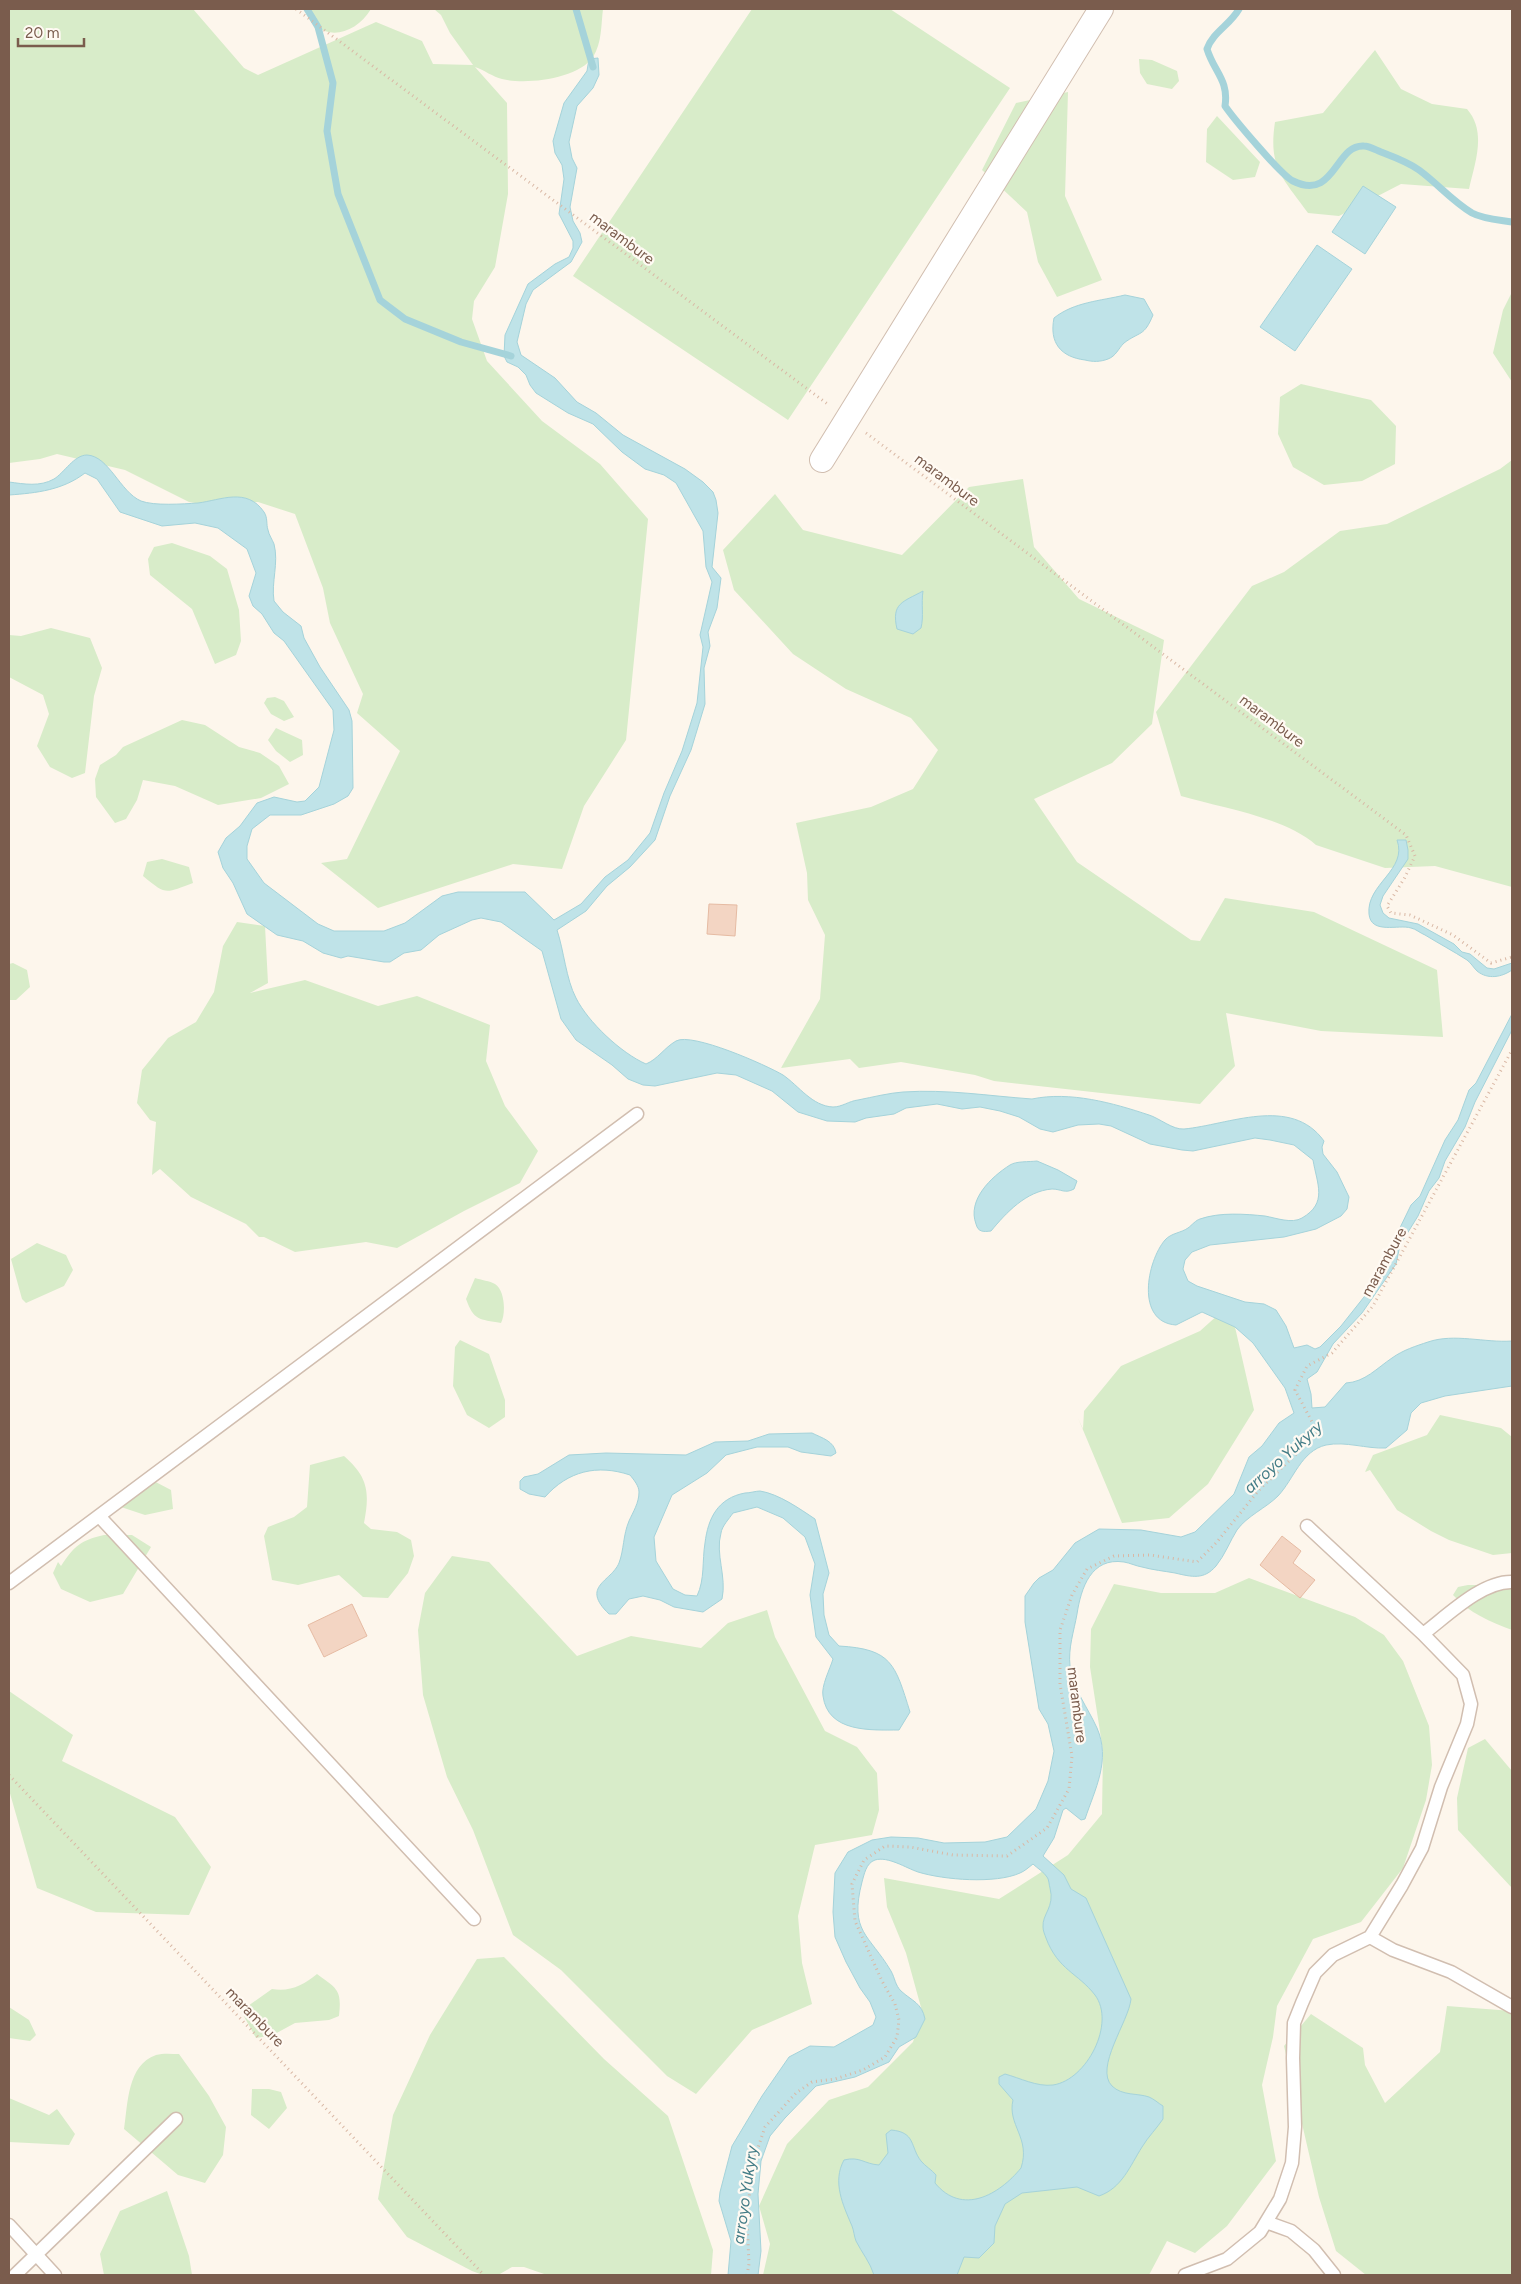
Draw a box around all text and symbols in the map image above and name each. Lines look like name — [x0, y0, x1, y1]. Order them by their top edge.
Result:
scale bar — [18, 15, 84, 47]
text: 20 m — [25, 24, 59, 42]
street label: marambure — [586, 208, 658, 268]
street label: marambure — [911, 450, 983, 510]
street label: marambure — [1236, 691, 1308, 751]
street label: marambure — [1358, 1224, 1410, 1300]
water label: arroyo Yukyry — [1240, 1416, 1327, 1497]
street label: marambure — [1063, 1666, 1091, 1744]
street label: marambure — [222, 1983, 288, 2051]
water label: arroyo Yukyry — [729, 2144, 761, 2245]

